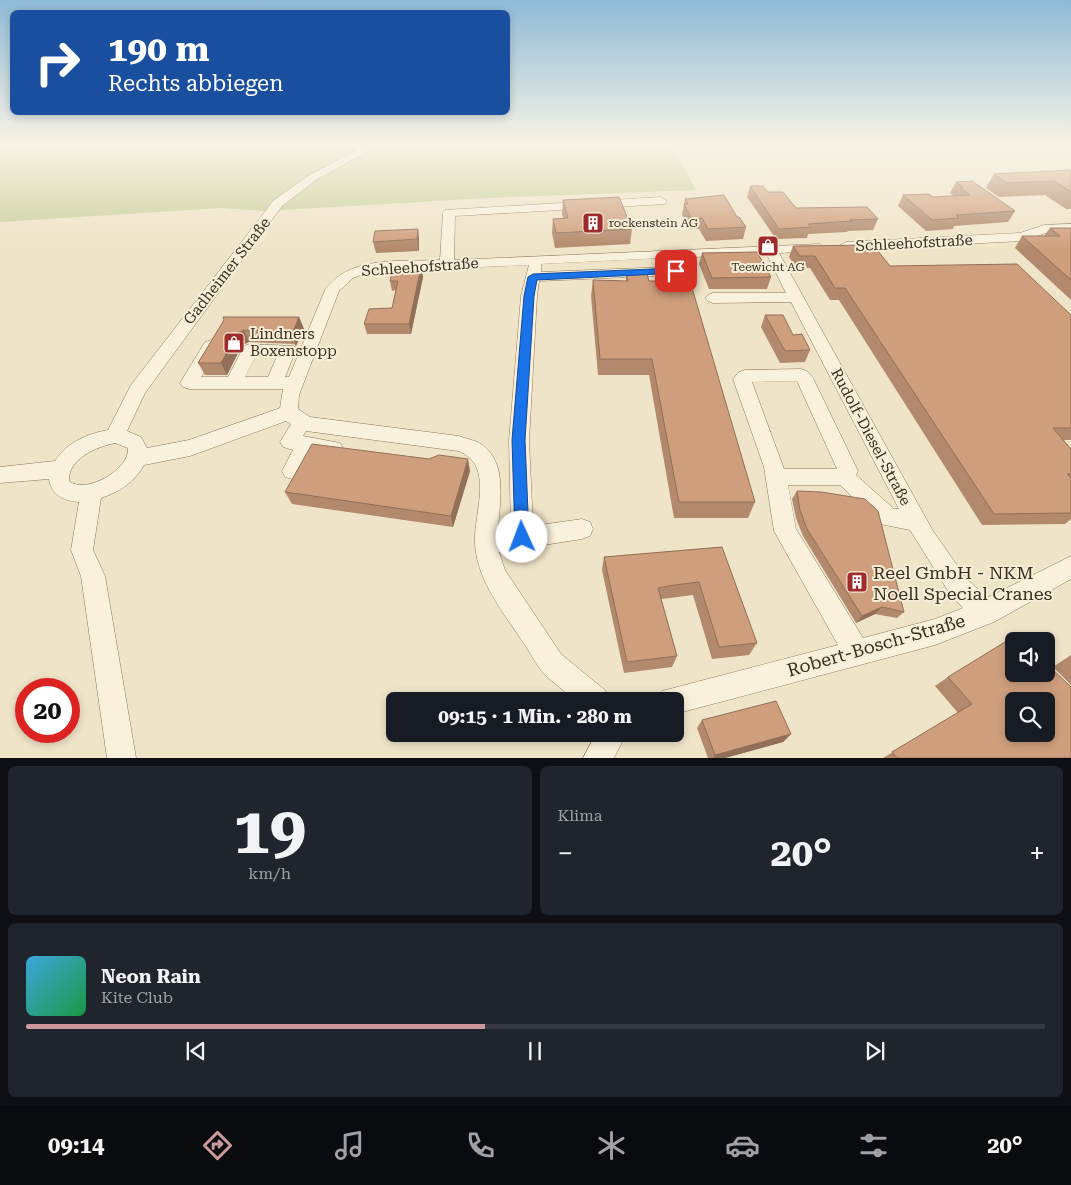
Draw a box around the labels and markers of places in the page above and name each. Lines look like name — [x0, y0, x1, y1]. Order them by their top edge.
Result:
building icon: rockenstein AG — [581, 211, 605, 235]
place label: rockenstein AG — [609, 216, 699, 230]
shop icon: Teewicht AG — [756, 234, 780, 258]
pin — [655, 250, 697, 292]
place label: Teewicht AG — [731, 260, 805, 274]
place label: Lindners Boxenstopp — [250, 325, 337, 360]
shop icon: Lindners Boxenstopp — [222, 331, 246, 355]
place label: Reel GmbH - NKM Noell Special Cranes — [873, 562, 1052, 604]
building icon: Reel GmbH - NKM Noell Special Cranes — [845, 570, 869, 594]

